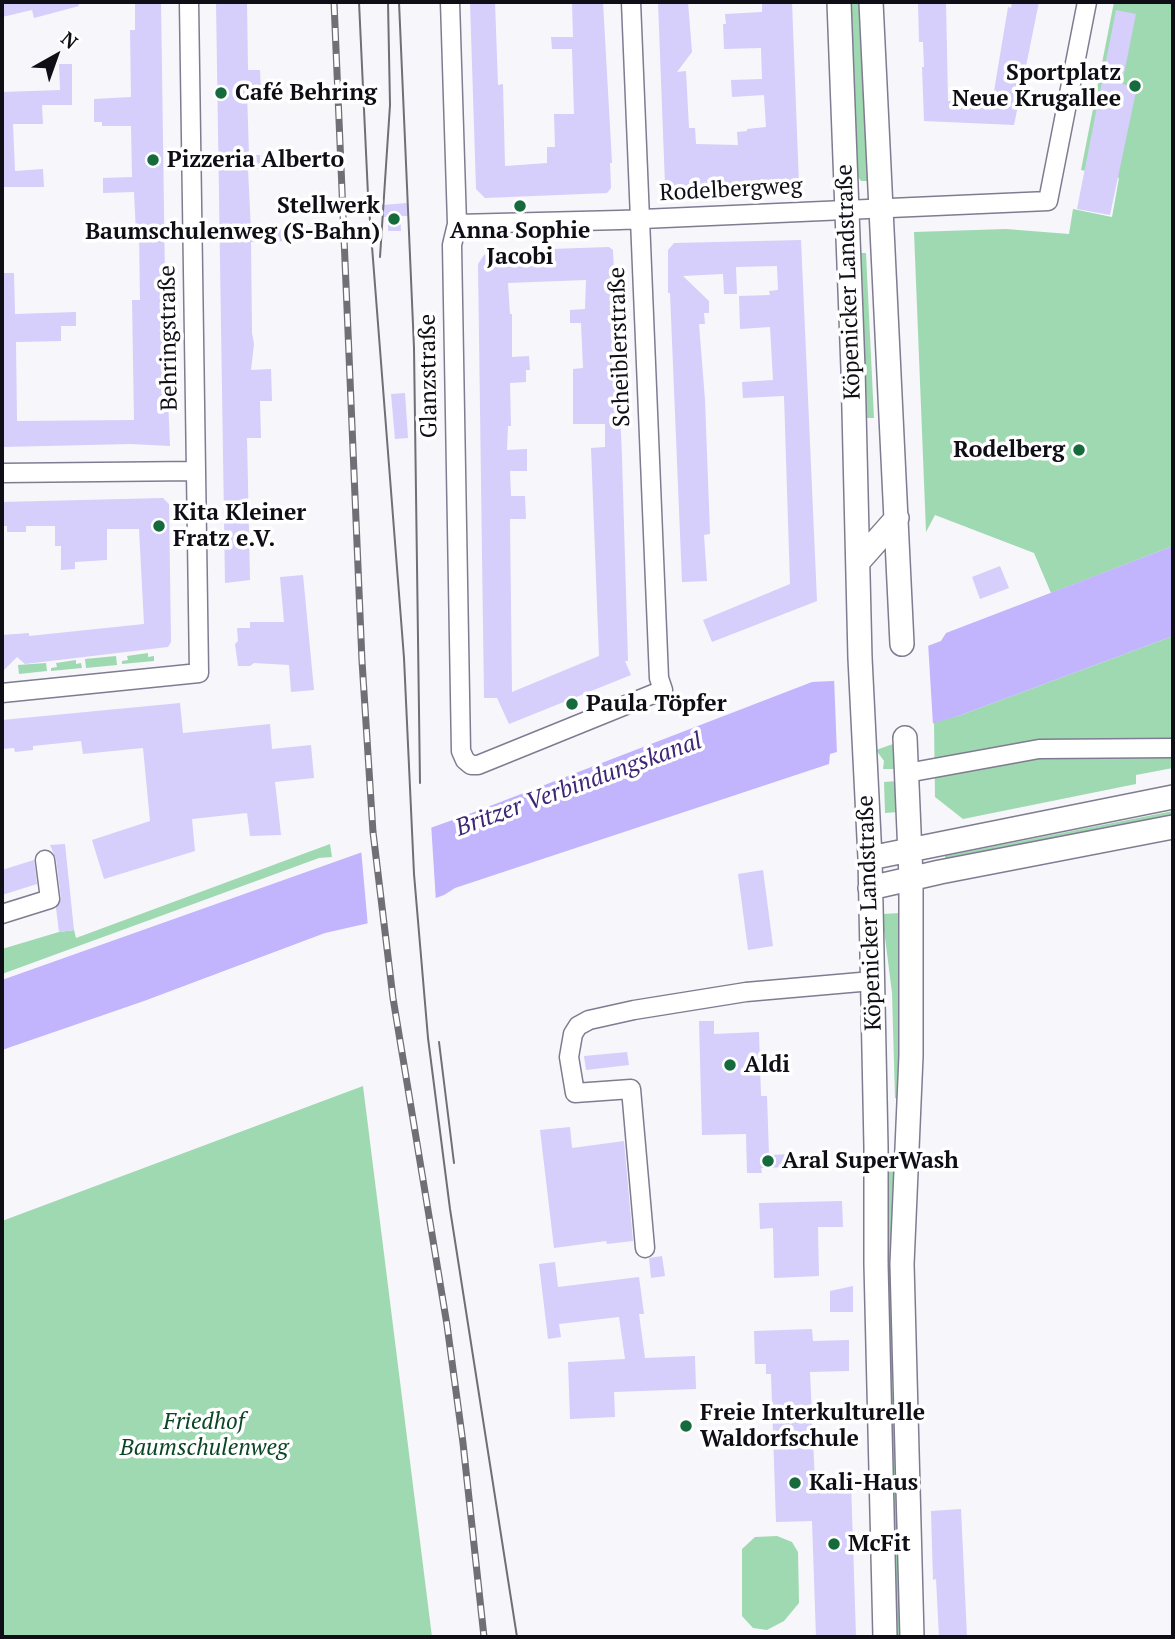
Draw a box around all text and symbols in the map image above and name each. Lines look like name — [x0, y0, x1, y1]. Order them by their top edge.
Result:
north arrow — [21, 21, 91, 91]
text: N — [56, 25, 83, 54]
place label: Sportplatz Neue Krugallee — [952, 59, 1121, 113]
marker: Sportplatz Neue Krugallee — [1127, 78, 1143, 94]
place label: Café Behring — [235, 79, 377, 107]
marker: Café Behring — [213, 85, 229, 101]
place label: Pizzeria Alberto — [167, 146, 344, 174]
marker: Pizzeria Alberto — [145, 152, 161, 168]
street label: Köpenicker Landstraße — [831, 164, 867, 400]
street label: Rodelbergweg — [659, 172, 803, 208]
place label: Stellwerk Baumschulenweg (S-Bahn) — [85, 192, 380, 246]
marker: Anna Sophie Jacobi — [512, 198, 528, 214]
marker: Stellwerk Baumschulenweg (S-Bahn) — [386, 211, 402, 227]
place label: Anna Sophie Jacobi — [450, 217, 590, 271]
street label: Behringstraße — [154, 265, 184, 411]
street label: Scheiblerstraße — [603, 267, 637, 427]
street label: Glanzstraße — [414, 314, 444, 438]
place label: Rodelberg — [953, 436, 1065, 464]
marker: Rodelberg — [1071, 442, 1087, 458]
place label: Kita Kleiner Fratz e.V. — [173, 499, 306, 553]
marker: Kita Kleiner Fratz e.V. — [151, 518, 167, 534]
place label: Paula Töpfer — [586, 690, 727, 718]
marker: Paula Töpfer — [564, 696, 580, 712]
water label: Britzer Verbindungskanal — [452, 727, 706, 843]
street label: Köpenicker Landstraße — [852, 795, 888, 1031]
place label: Aldi — [744, 1051, 790, 1079]
marker: Aldi — [722, 1057, 738, 1073]
place label: Aral SuperWash — [782, 1147, 959, 1175]
marker: Aral SuperWash — [760, 1153, 776, 1169]
place label: Freie Interkulturelle Waldorfschule — [700, 1399, 925, 1453]
park label: Friedhof Baumschulenweg — [120, 1408, 288, 1462]
marker: Freie Interkulturelle Waldorfschule — [678, 1418, 694, 1434]
place label: Kali-Haus — [809, 1469, 918, 1497]
marker: Kali-Haus — [787, 1475, 803, 1491]
place label: McFit — [848, 1530, 911, 1558]
marker: McFit — [826, 1536, 842, 1552]

